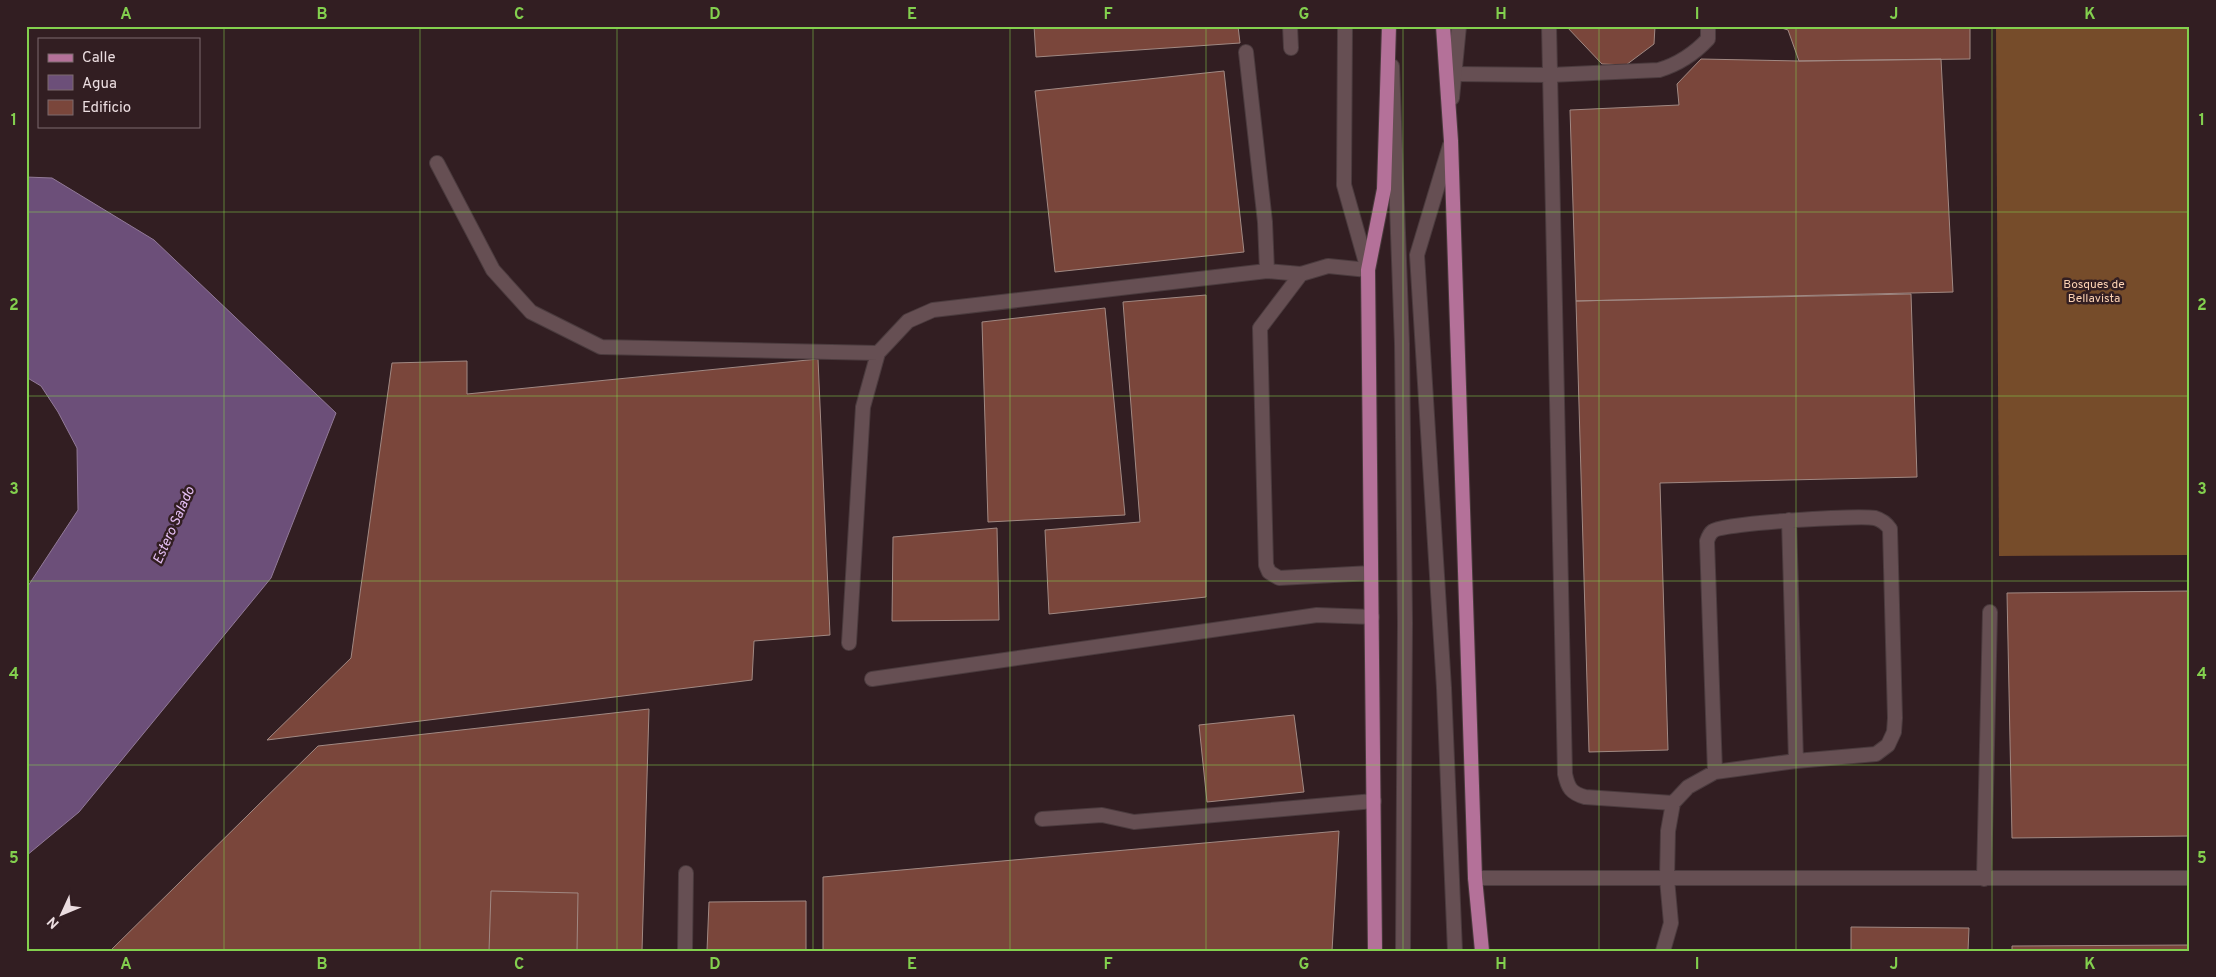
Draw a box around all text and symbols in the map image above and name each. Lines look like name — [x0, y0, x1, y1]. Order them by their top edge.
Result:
text: A — [120, 5, 132, 25]
text: B — [316, 5, 328, 25]
text: C — [514, 5, 524, 25]
text: D — [709, 5, 721, 25]
text: E — [907, 5, 917, 25]
text: F — [1103, 5, 1113, 25]
text: G — [1299, 5, 1309, 25]
text: H — [1495, 5, 1507, 25]
text: I — [1695, 5, 1699, 25]
text: J — [1890, 5, 1898, 25]
text: K — [2084, 5, 2096, 25]
legend — [38, 38, 200, 128]
text: Calle — [82, 49, 116, 68]
text: Agua — [82, 75, 117, 94]
text: Edificio — [82, 99, 131, 118]
text: 1 — [11, 111, 17, 131]
text: 1 — [2199, 111, 2205, 131]
park label: Bosques de Bellavista — [2063, 277, 2125, 307]
text: 2 — [9, 296, 19, 316]
text: 2 — [2197, 296, 2207, 316]
text: 3 — [9, 480, 19, 500]
text: 3 — [2197, 480, 2207, 500]
water label: Estero Salado — [150, 484, 199, 567]
text: 4 — [9, 665, 19, 685]
text: 4 — [2197, 665, 2207, 685]
text: 5 — [9, 849, 19, 869]
text: 5 — [2197, 849, 2207, 869]
north arrow — [38, 890, 88, 940]
text: N — [44, 912, 63, 932]
text: A — [120, 955, 132, 975]
text: B — [316, 955, 328, 975]
text: C — [514, 955, 524, 975]
text: D — [709, 955, 721, 975]
text: E — [907, 955, 917, 975]
text: F — [1103, 955, 1113, 975]
text: G — [1299, 955, 1309, 975]
text: H — [1495, 955, 1507, 975]
text: I — [1695, 955, 1699, 975]
text: J — [1890, 955, 1898, 975]
text: K — [2084, 955, 2096, 975]

